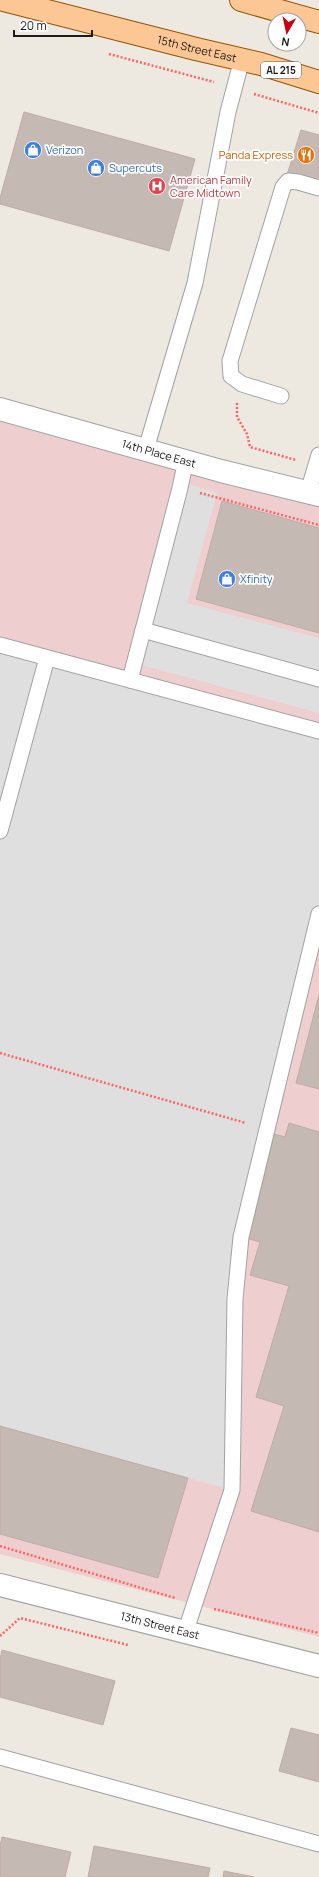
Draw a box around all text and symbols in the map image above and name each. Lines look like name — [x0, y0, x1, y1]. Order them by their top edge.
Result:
scale bar — [14, 12, 92, 38]
north arrow — [267, 12, 307, 52]
text: 20 m — [20, 17, 47, 34]
street label: 15th Street East — [156, 31, 238, 65]
text: N — [280, 34, 290, 50]
road number: AL 215 — [261, 62, 301, 78]
shop icon: Verizon — [23, 140, 43, 160]
place label: Verizon — [46, 142, 83, 157]
restaurant icon: Panda Express — [296, 145, 316, 165]
place label: Panda Express — [219, 147, 293, 162]
shop icon: Supercuts — [86, 158, 106, 178]
place label: Supercuts — [109, 160, 162, 175]
place label: American Family Care Midtown — [170, 172, 252, 200]
hospital icon: American Family Care Midtown — [147, 176, 167, 196]
street label: 14th Place East — [120, 436, 198, 471]
shop icon: Xfinity — [217, 569, 237, 589]
place label: Xfinity — [240, 571, 273, 586]
street label: 13th Street East — [119, 1608, 201, 1642]

